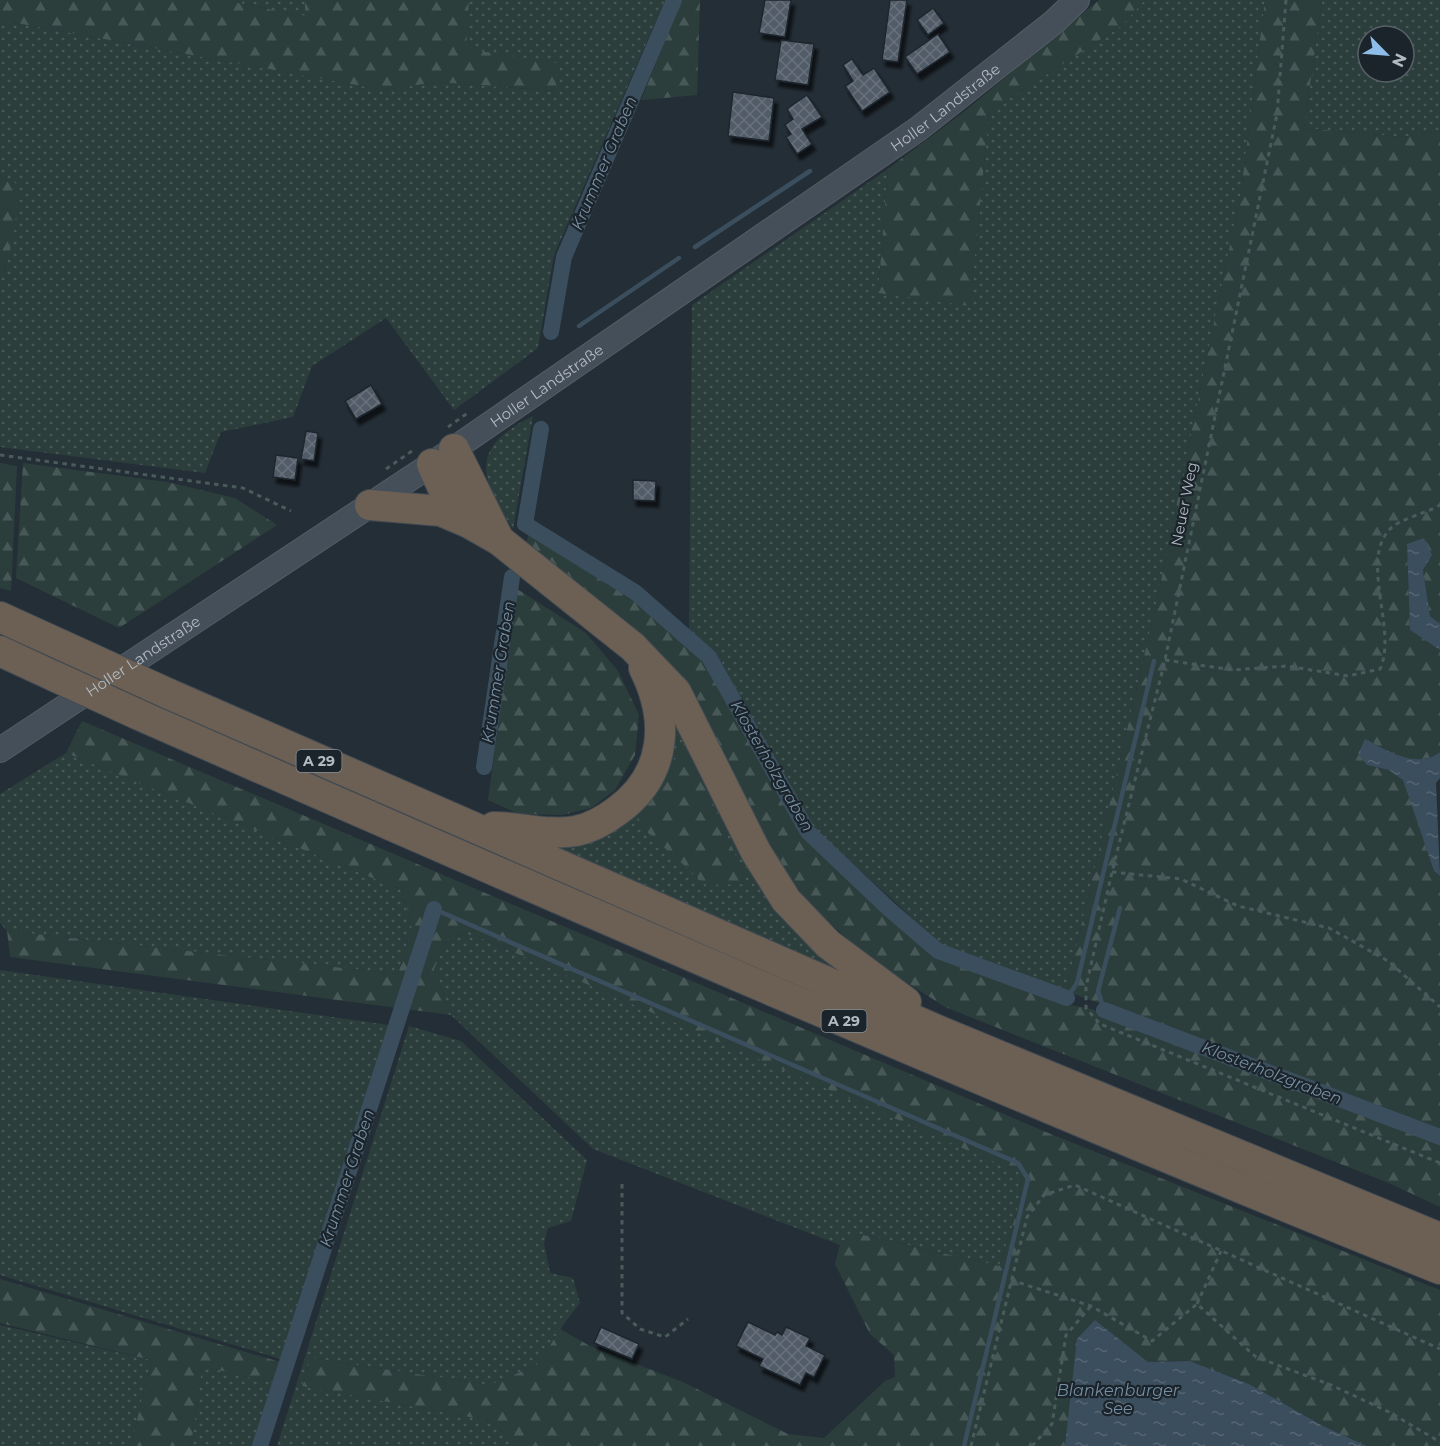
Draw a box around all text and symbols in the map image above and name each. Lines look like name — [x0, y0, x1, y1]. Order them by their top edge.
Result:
north arrow — [1356, 24, 1416, 84]
text: N — [1388, 50, 1410, 70]
street label: Holler Landstraße — [886, 59, 1004, 155]
water label: Krummer Graben — [567, 93, 641, 233]
street label: Holler Landstraße — [486, 339, 607, 431]
street label: Neuer Weg — [1167, 460, 1201, 548]
water label: Krummer Graben — [477, 600, 519, 744]
street label: Holler Landstraße — [82, 611, 203, 700]
water label: Klosterholzgraben — [727, 697, 817, 835]
road number: A 29 — [296, 750, 342, 772]
road number: A 29 — [822, 1010, 866, 1032]
water label: Klosterholzgraben — [1199, 1038, 1345, 1108]
water label: Krummer Graben — [316, 1107, 378, 1249]
water label: Blankenburger See — [1057, 1381, 1180, 1418]

